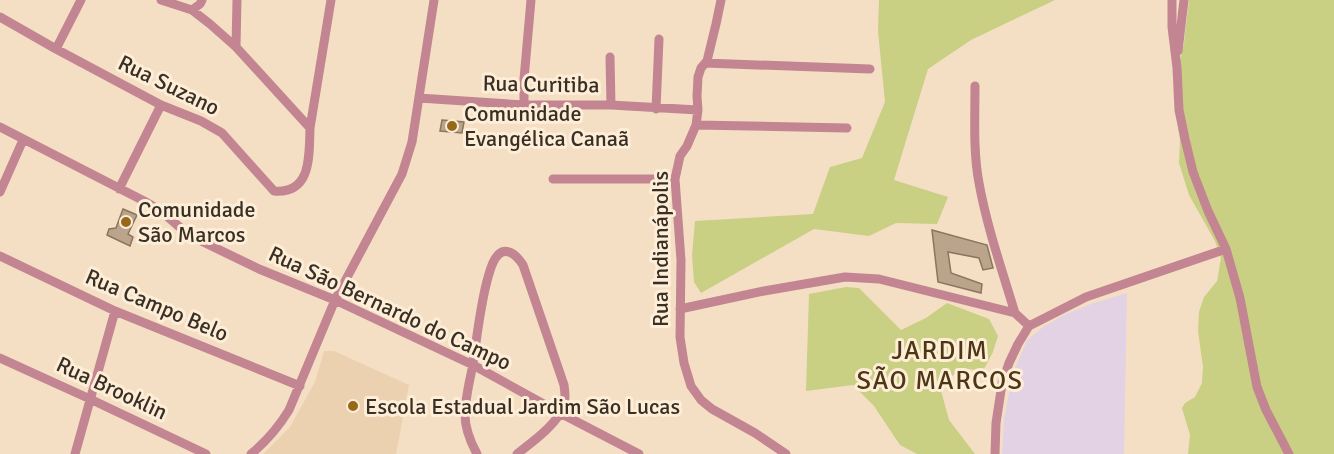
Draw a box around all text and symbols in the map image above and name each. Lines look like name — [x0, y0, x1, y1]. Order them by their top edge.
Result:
street label: Rua Suzano — [114, 49, 224, 121]
street label: Rua Curitiba — [482, 69, 600, 99]
place label: Comunidade Evangélica Canaã — [464, 100, 629, 152]
marker: Comunidade Evangélica Canaã — [445, 119, 459, 133]
street label: Rua Indianápolis — [647, 171, 674, 327]
place label: Comunidade São Marcos — [138, 196, 256, 248]
marker: Comunidade São Marcos — [119, 215, 133, 229]
street label: Rua São Bernardo do Campo — [264, 240, 516, 376]
street label: Rua Campo Belo — [82, 263, 232, 347]
district label: JARDIM SÃO MARCOS — [856, 335, 1024, 397]
street label: Rua Brooklin — [52, 351, 172, 425]
place label: Escola Estadual Jardim São Lucas — [365, 393, 680, 420]
marker: Escola Estadual Jardim São Lucas — [346, 399, 360, 413]

